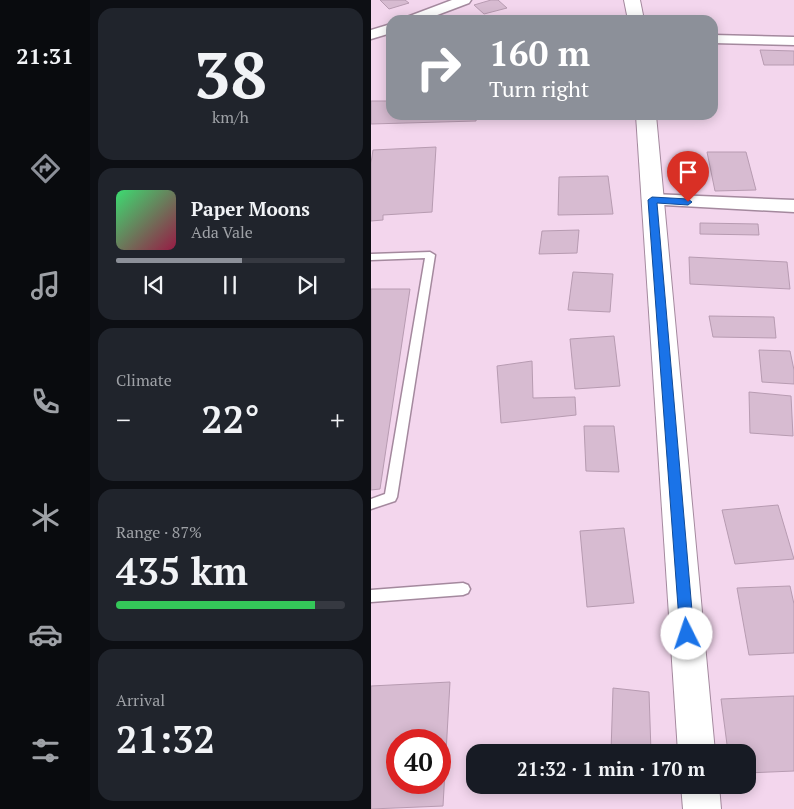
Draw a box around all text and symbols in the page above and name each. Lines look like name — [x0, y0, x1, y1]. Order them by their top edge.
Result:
text: 38 — [194, 30, 267, 117]
text: 160 m — [489, 30, 590, 76]
icon: right — [406, 35, 471, 100]
text: 21:31 — [16, 41, 74, 70]
text: Turn right — [489, 74, 589, 103]
text: km/h — [212, 106, 249, 128]
icon: directions — [28, 151, 63, 186]
pin — [667, 151, 709, 202]
icon: arrive — [674, 158, 702, 186]
text: Paper Moons — [191, 196, 310, 221]
text: Ada Vale — [191, 221, 253, 243]
icon: music — [28, 268, 63, 303]
icon: previous — [140, 271, 168, 299]
icon: pause — [216, 271, 244, 299]
icon: next — [293, 271, 321, 299]
text: Climate — [116, 369, 172, 391]
icon: phone — [28, 384, 63, 419]
text: 22° — [201, 394, 260, 444]
text: − — [116, 401, 131, 438]
text: + — [330, 401, 345, 438]
icon: climate — [28, 500, 63, 535]
text: Range · 87% — [116, 521, 202, 543]
text: 435 km — [116, 546, 248, 596]
position arrow — [660, 607, 712, 659]
icon: car — [28, 617, 63, 652]
text: Arrival — [116, 689, 165, 711]
text: 21:32 — [116, 714, 215, 764]
speed limit sign: 40 — [386, 729, 451, 794]
icon: filters — [28, 733, 63, 768]
text: 21:32 · 1 min · 170 m — [517, 756, 705, 781]

